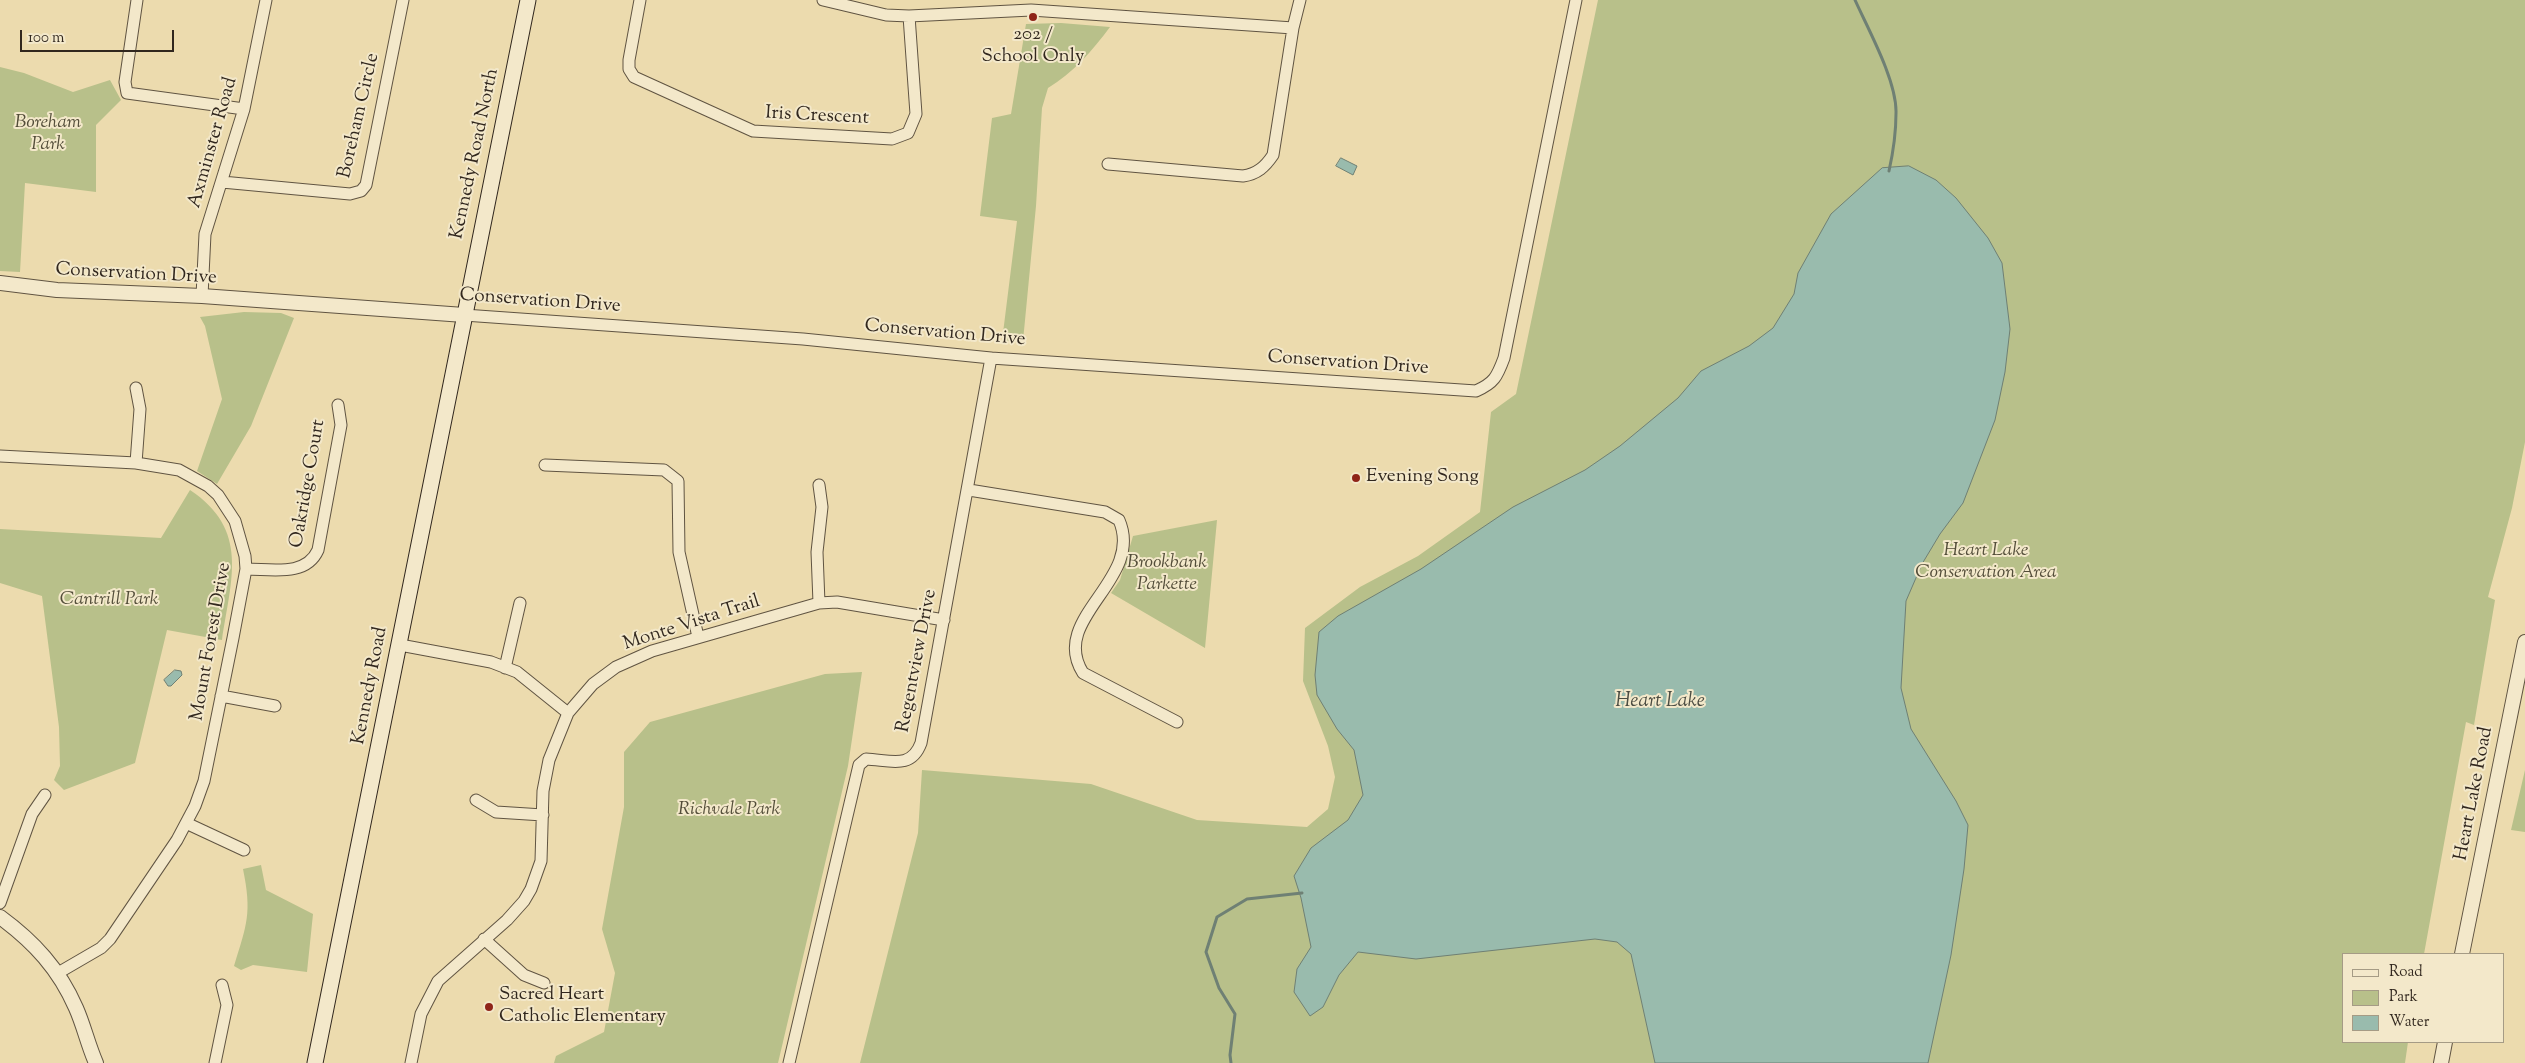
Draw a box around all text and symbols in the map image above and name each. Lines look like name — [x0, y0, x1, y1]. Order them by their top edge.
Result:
marker: 202 / School Only — [1027, 11, 1039, 23]
scale bar — [22, 20, 176, 52]
place label: 202 / School Only — [982, 25, 1084, 69]
text: 100 m — [28, 28, 64, 49]
street label: Boreham Circle — [335, 51, 385, 181]
street label: Kennedy Road North — [447, 67, 505, 241]
street label: Axminster Road — [184, 75, 244, 211]
street label: Iris Crescent — [765, 103, 869, 131]
park label: Boreham Park — [15, 113, 81, 157]
street label: Conservation Drive — [55, 259, 217, 291]
street label: Conservation Drive — [459, 285, 621, 319]
street label: Conservation Drive — [864, 316, 1026, 352]
street label: Conservation Drive — [1267, 347, 1429, 381]
street label: Oakridge Court — [287, 418, 331, 550]
place label: Evening Song — [1366, 467, 1479, 489]
marker: Evening Song — [1350, 472, 1362, 484]
park label: Heart Lake Conservation Area — [1915, 541, 2057, 585]
park label: Brookbank Parkette — [1127, 553, 1207, 597]
street label: Mount Forest Drive — [187, 561, 237, 723]
street label: Regentview Drive — [893, 588, 943, 734]
park label: Cantrill Park — [60, 590, 158, 612]
street label: Monte Vista Trail — [621, 591, 763, 657]
street label: Kennedy Road — [348, 625, 394, 747]
water label: Heart Lake — [1615, 691, 1705, 715]
street label: Heart Lake Road — [2451, 725, 2499, 863]
park label: Richvale Park — [678, 800, 780, 822]
legend — [2342, 953, 2505, 1043]
text: Road — [2389, 962, 2423, 983]
place label: Sacred Heart Catholic Elementary — [499, 985, 666, 1029]
text: Park — [2389, 987, 2418, 1008]
marker: Sacred Heart Catholic Elementary — [483, 1001, 495, 1013]
text: Water — [2389, 1012, 2429, 1033]

